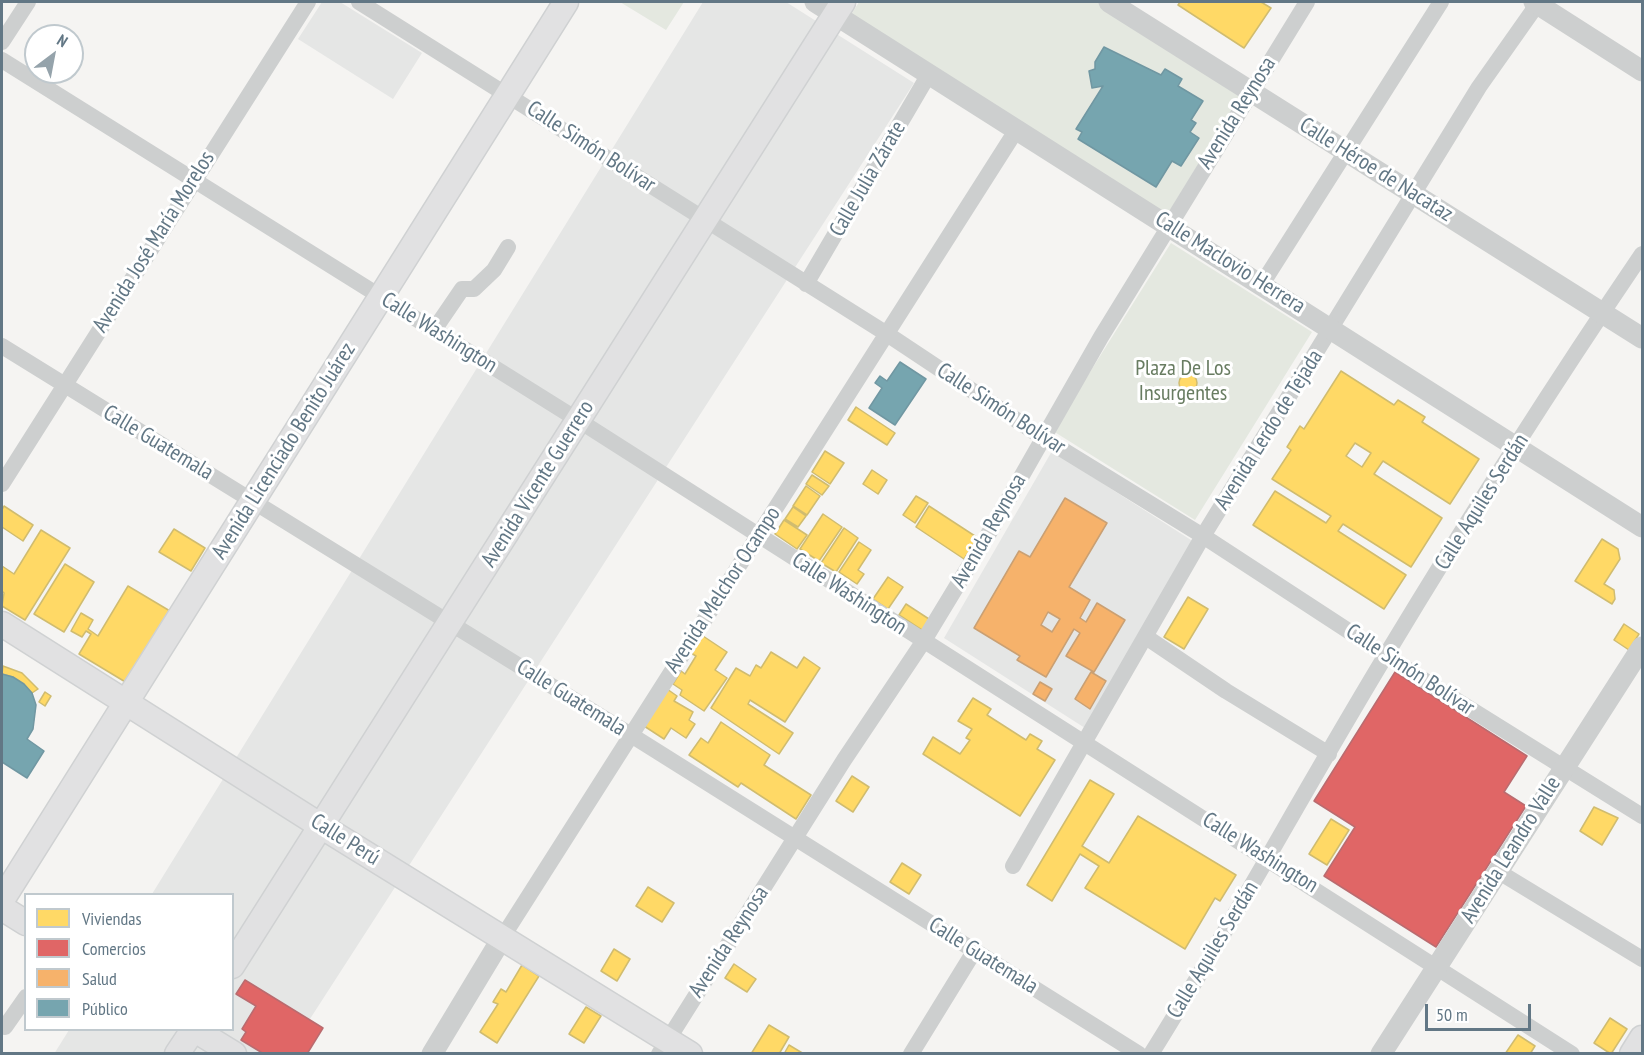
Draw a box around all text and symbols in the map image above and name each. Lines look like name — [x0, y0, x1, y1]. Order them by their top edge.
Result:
north arrow — [24, 24, 84, 84]
text: N — [54, 30, 71, 51]
street label: Avenida Reynosa — [1192, 52, 1282, 174]
street label: Calle Simón Bolívar — [522, 96, 660, 198]
street label: Calle Héroe de Nacataz — [1294, 112, 1458, 228]
street label: Calle Julia Zárate — [824, 117, 912, 241]
street label: Avenida José María Morelos — [88, 147, 220, 337]
street label: Calle Maclovio Herrera — [1150, 206, 1310, 320]
street label: Calle Washington — [376, 287, 502, 379]
street label: Avenida Licenciado Benito Juárez — [206, 338, 362, 564]
street label: Avenida Lerdo de Tejada — [1209, 345, 1329, 515]
park label: Plaza De Los Insurgentes — [1135, 356, 1231, 408]
street label: Calle Simón Bolívar — [932, 358, 1070, 460]
street label: Avenida Vicente Guerrero — [476, 396, 600, 572]
street label: Calle Guatemala — [98, 400, 218, 486]
street label: Calle Aquiles Serdán — [1430, 429, 1534, 575]
street label: Avenida Reynosa — [946, 469, 1032, 593]
street label: Avenida Melchor Ocampo — [659, 502, 787, 678]
street label: Calle Washington — [787, 547, 911, 641]
street label: Calle Simón Bolívar — [1341, 619, 1479, 721]
street label: Calle Guatemala — [512, 654, 630, 742]
street label: Avenida Leandro Valle — [1455, 772, 1567, 928]
street label: Calle Washington — [1197, 807, 1323, 899]
street label: Calle Perú — [306, 809, 384, 871]
street label: Calle Aquiles Serdán — [1162, 877, 1264, 1023]
street label: Avenida Reynosa — [683, 882, 775, 1002]
legend — [24, 893, 234, 1031]
text: Viviendas — [82, 907, 142, 930]
street label: Calle Guatemala — [924, 912, 1042, 1000]
text: Comercios — [82, 937, 146, 960]
text: Salud — [82, 967, 117, 990]
scale bar — [1428, 992, 1534, 1030]
text: Público — [82, 997, 128, 1020]
text: 50 m — [1436, 1003, 1468, 1026]

